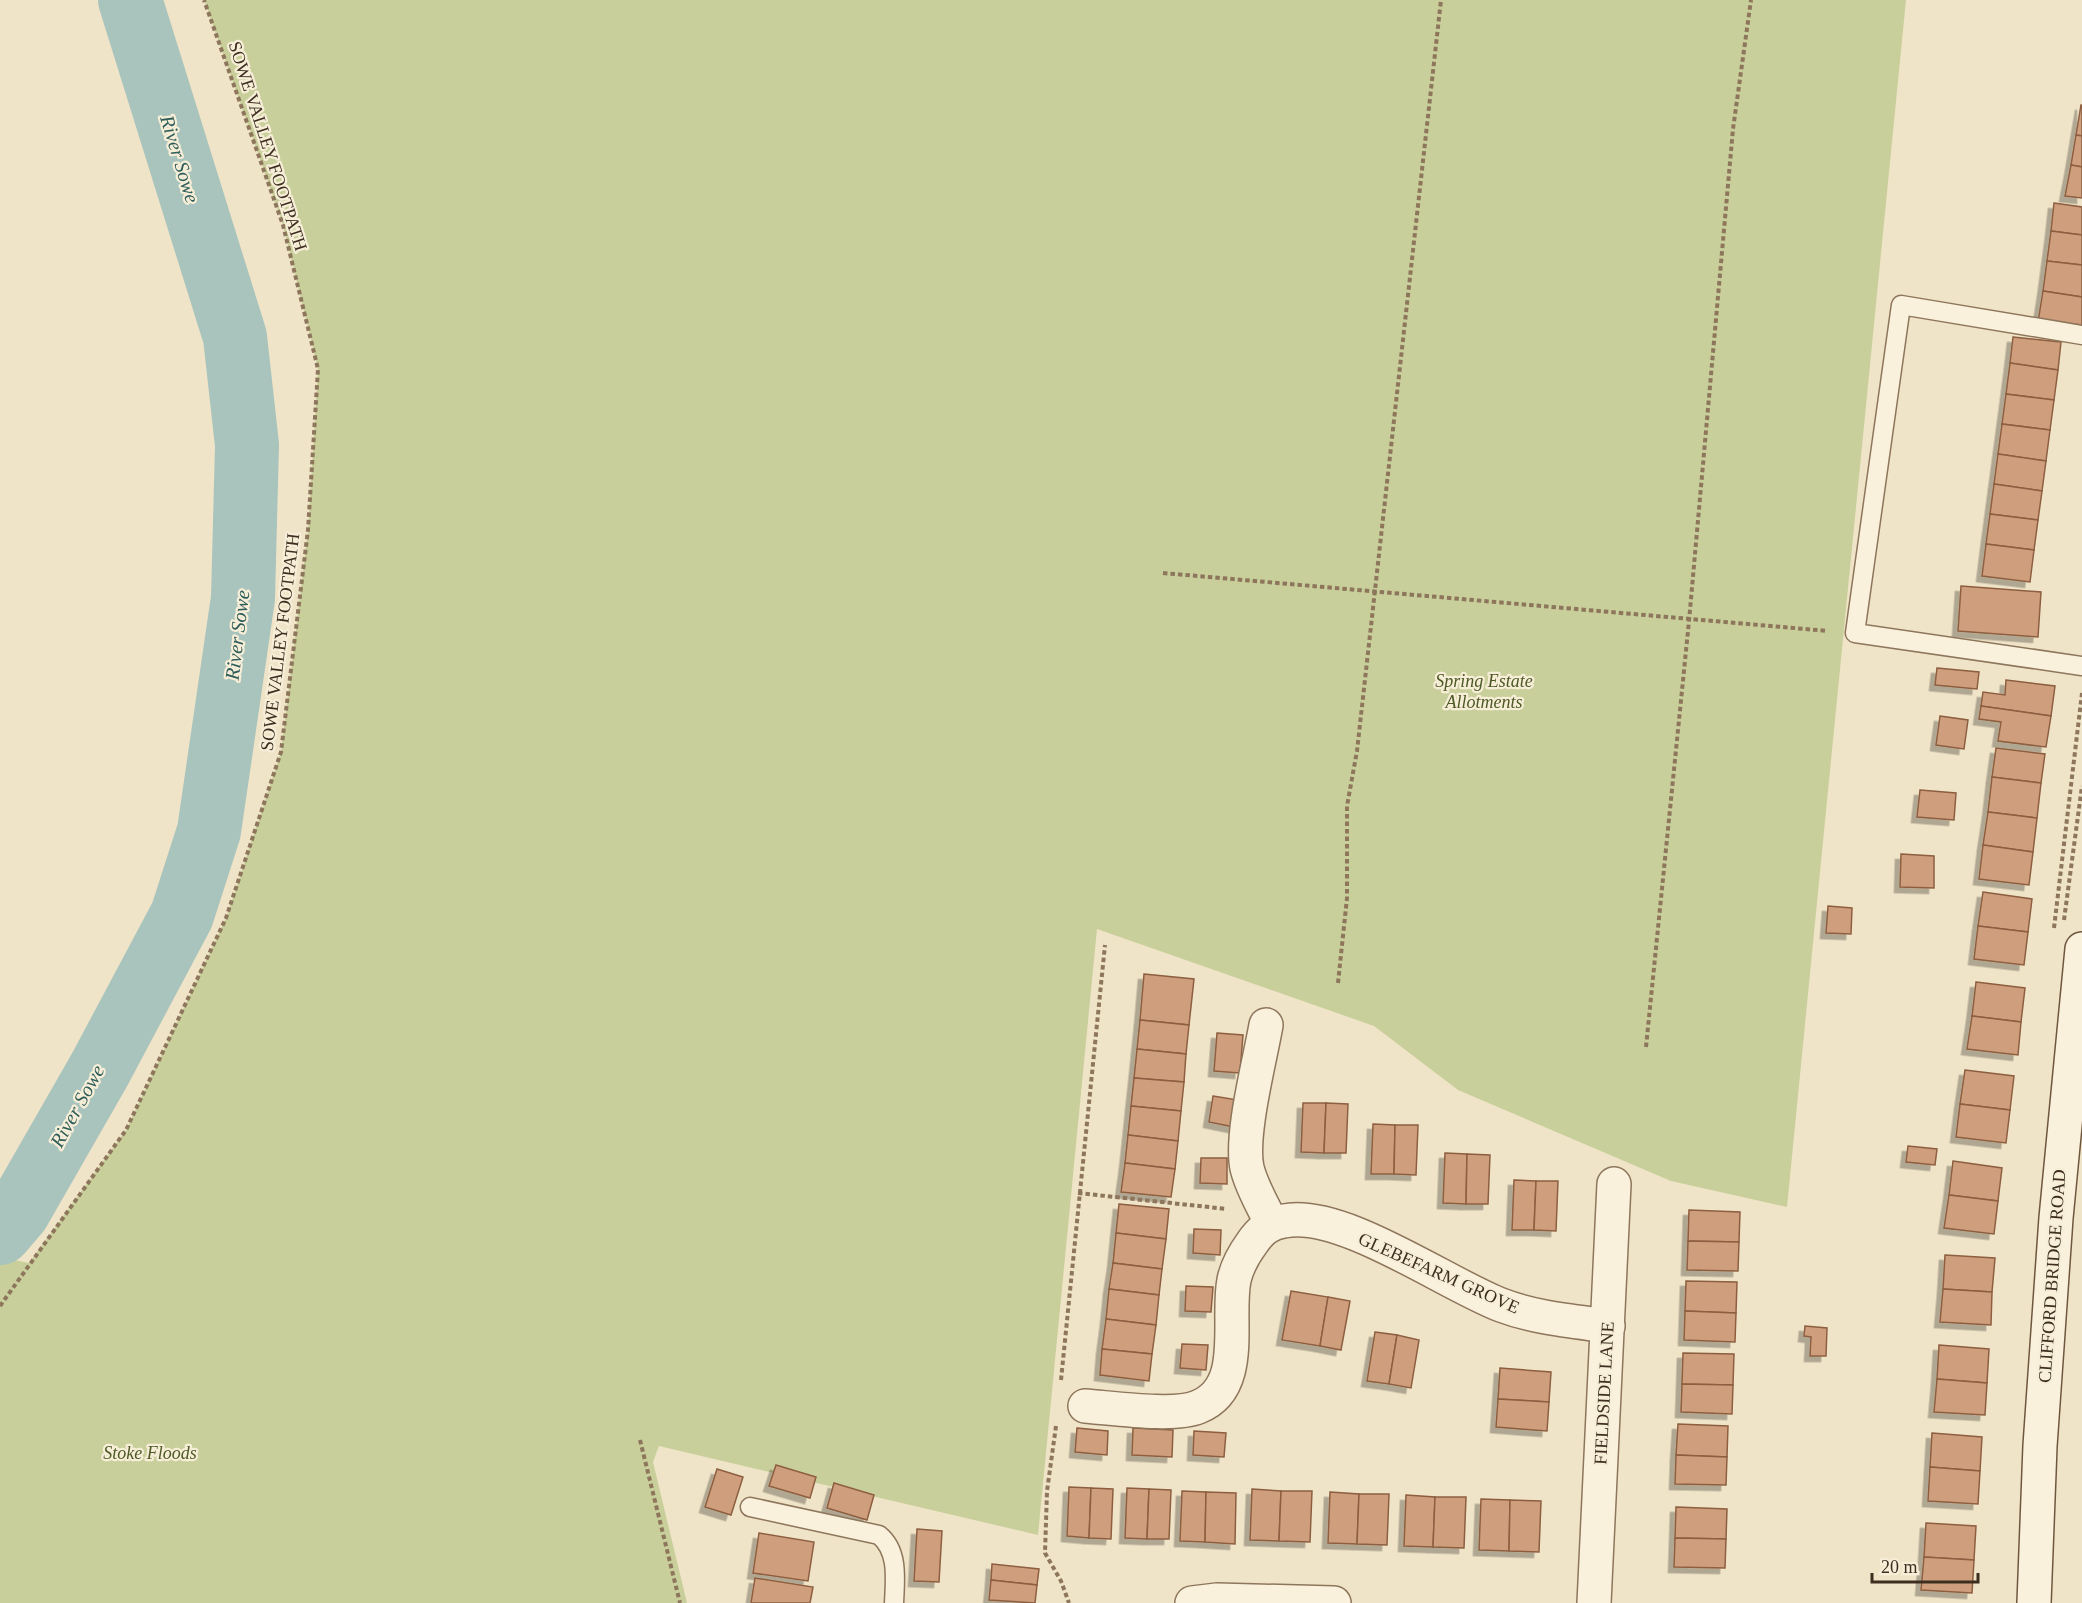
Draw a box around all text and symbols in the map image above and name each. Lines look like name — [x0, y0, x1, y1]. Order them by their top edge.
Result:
street label: SOWE VALLEY FOOTPATH — [225, 39, 311, 253]
water label: River Sowe — [156, 112, 204, 206]
street label: SOWE VALLEY FOOTPATH — [257, 532, 303, 752]
water label: River Sowe — [220, 589, 253, 682]
park label: Spring Estate Allotments — [1435, 671, 1533, 712]
water label: River Sowe — [45, 1061, 109, 1152]
street label: CLIFFORD BRIDGE ROAD — [2035, 1169, 2069, 1383]
street label: GLEBEFARM GROVE — [1355, 1228, 1523, 1318]
street label: FIELDSIDE LANE — [1590, 1321, 1618, 1465]
park label: Stoke Floods — [103, 1443, 197, 1463]
scale bar — [1872, 1546, 1978, 1584]
text: 20 m — [1881, 1557, 1918, 1577]

